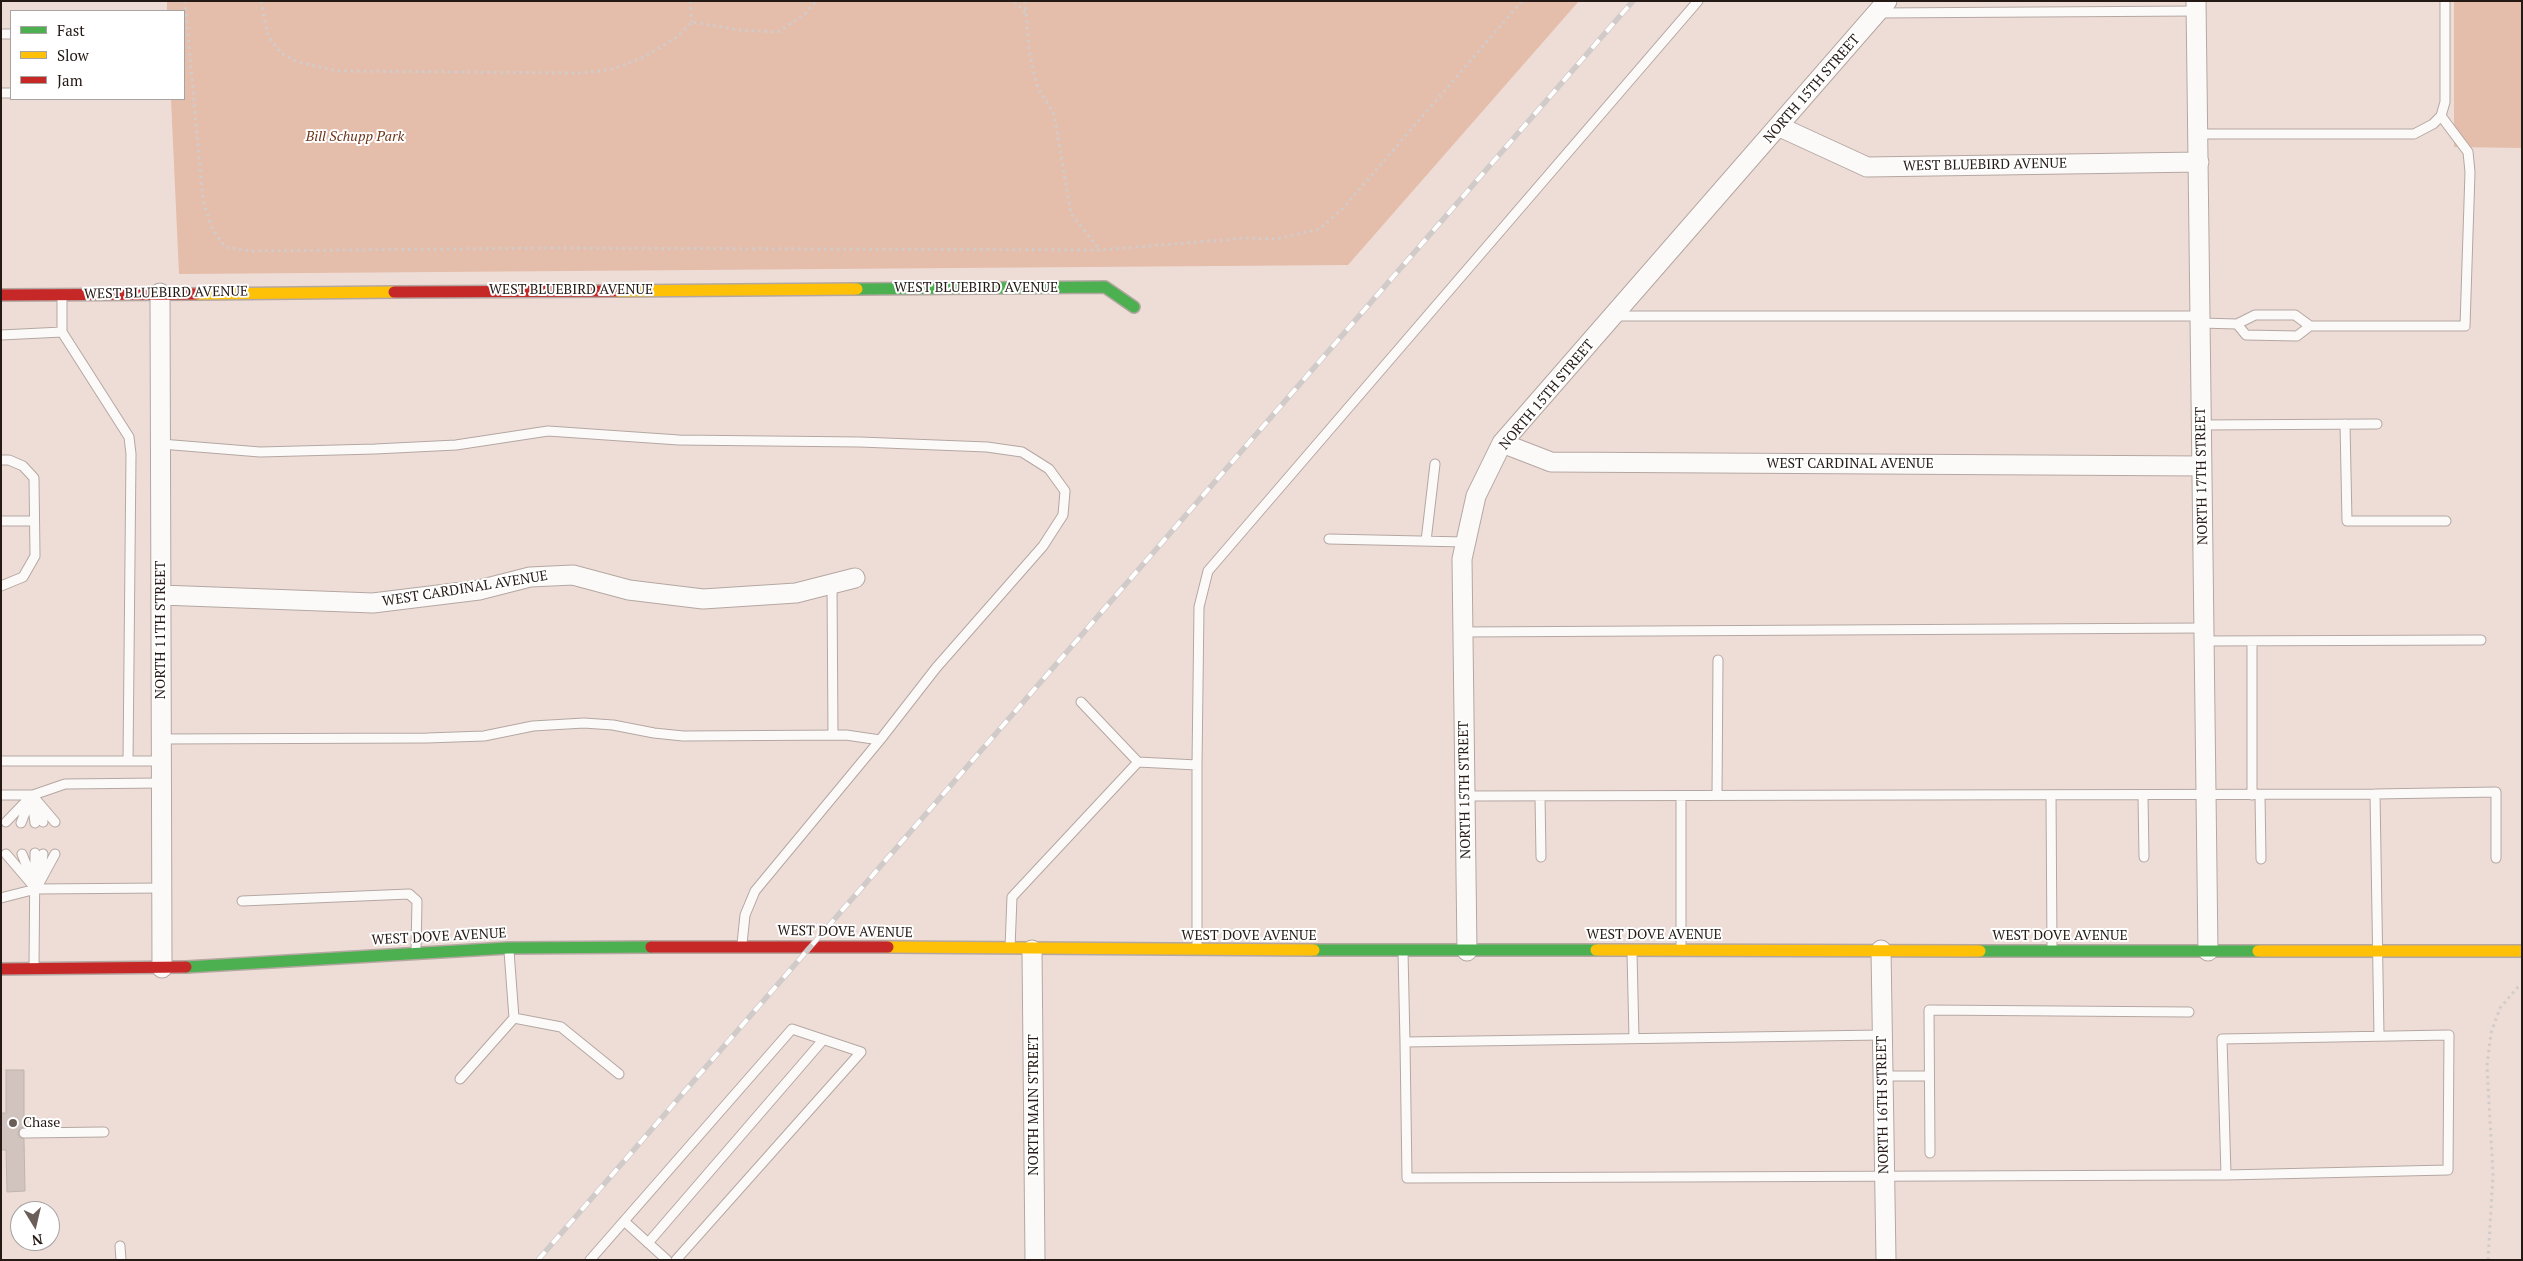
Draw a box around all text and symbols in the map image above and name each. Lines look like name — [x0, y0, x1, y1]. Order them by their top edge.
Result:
legend — [10, 10, 185, 100]
text: Fast — [57, 20, 85, 40]
street label: NORTH 15TH STREET — [1760, 31, 1864, 147]
text: Slow — [57, 45, 89, 65]
text: Jam — [57, 70, 83, 90]
park label: Bill Schupp Park — [306, 129, 404, 145]
street label: WEST BLUEBIRD AVENUE — [1903, 155, 2067, 175]
street label: WEST BLUEBIRD AVENUE — [894, 280, 1058, 296]
street label: WEST BLUEBIRD AVENUE — [489, 282, 653, 298]
street label: WEST BLUEBIRD AVENUE — [84, 283, 248, 303]
street label: NORTH 15TH STREET — [1496, 337, 1598, 453]
street label: NORTH 17TH STREET — [2192, 407, 2212, 545]
street label: WEST CARDINAL AVENUE — [1766, 456, 1934, 472]
street label: NORTH 11TH STREET — [153, 561, 169, 699]
street label: WEST CARDINAL AVENUE — [381, 568, 549, 610]
street label: NORTH 15TH STREET — [1455, 721, 1475, 859]
street label: WEST DOVE AVENUE — [777, 922, 913, 942]
street label: WEST DOVE AVENUE — [371, 925, 507, 949]
street label: WEST DOVE AVENUE — [1586, 927, 1722, 943]
street label: WEST DOVE AVENUE — [1181, 928, 1317, 944]
street label: WEST DOVE AVENUE — [1992, 928, 2128, 944]
street label: NORTH MAIN STREET — [1026, 1034, 1042, 1176]
street label: NORTH 16TH STREET — [1873, 1036, 1893, 1174]
place label: Chase — [23, 1115, 60, 1131]
marker: Chase — [7, 1117, 19, 1129]
north arrow — [10, 1201, 60, 1251]
text: N — [31, 1230, 44, 1251]

